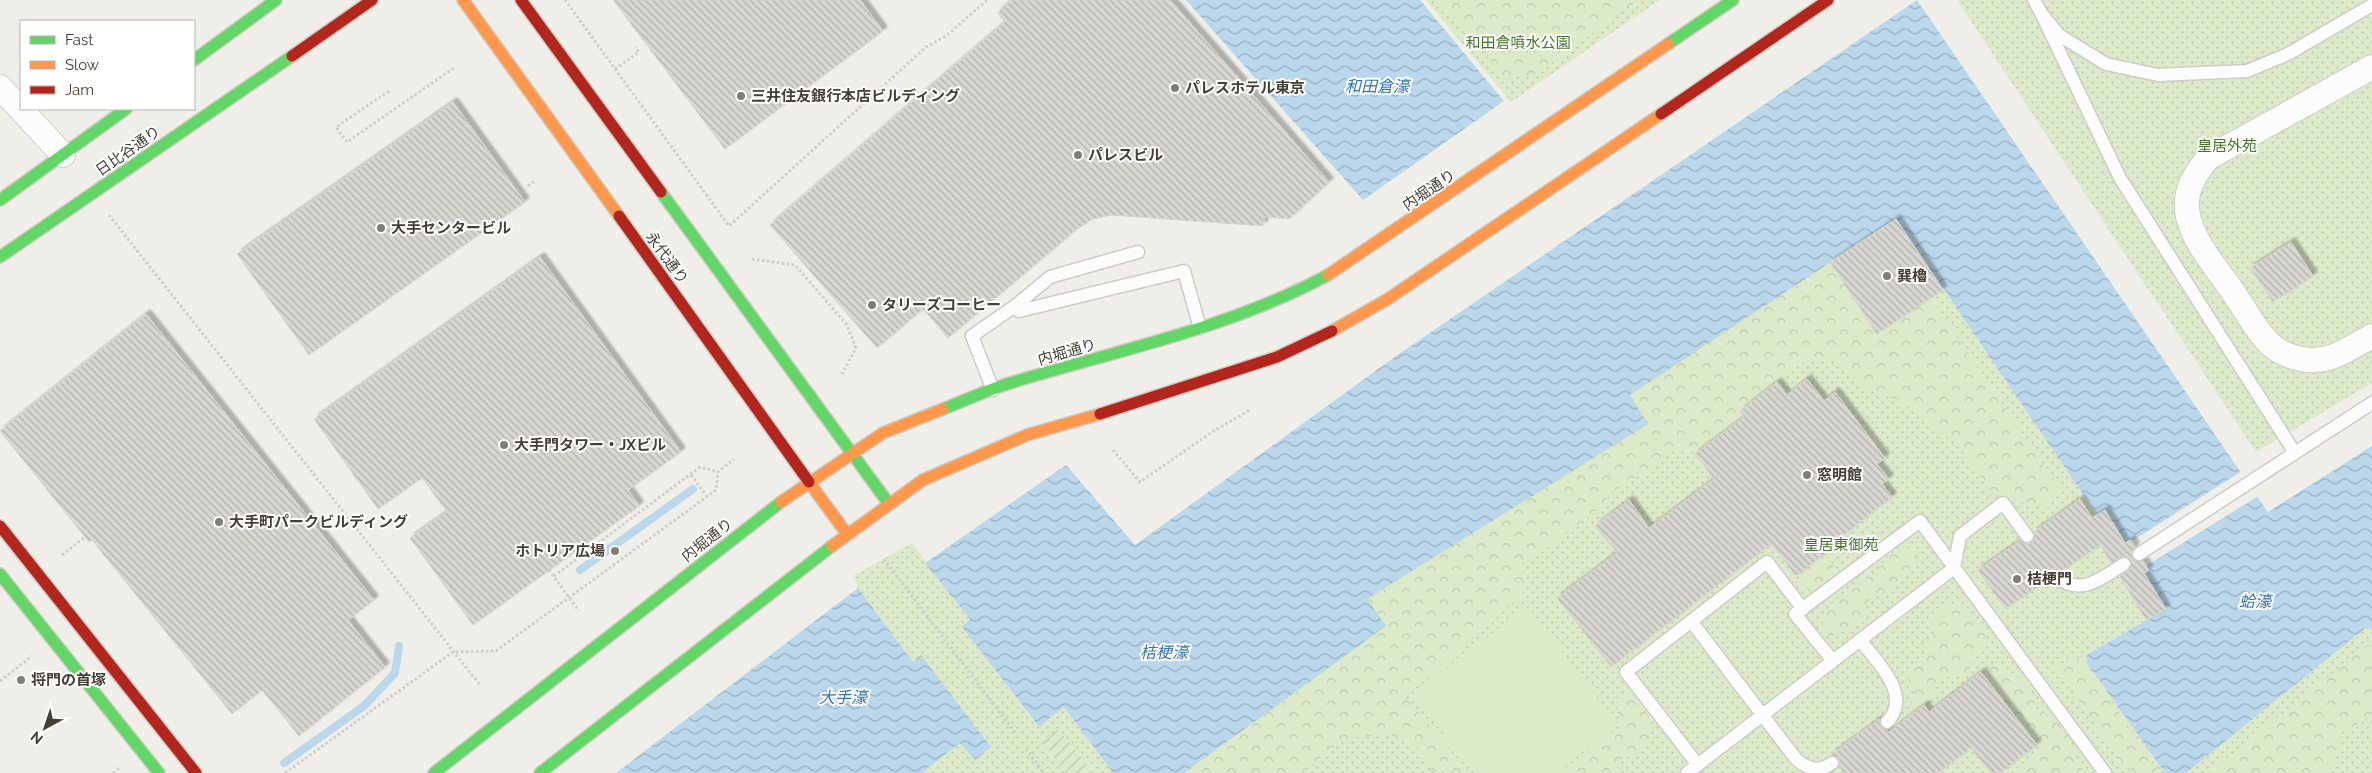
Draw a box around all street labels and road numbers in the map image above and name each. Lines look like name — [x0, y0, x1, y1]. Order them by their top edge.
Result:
street label: 日比谷通り — [92, 122, 164, 180]
street label: 内堀通り — [1399, 166, 1459, 214]
street label: 永代通り — [642, 228, 692, 288]
street label: 内堀通り — [1036, 335, 1098, 369]
street label: 内堀通り — [678, 514, 736, 566]

